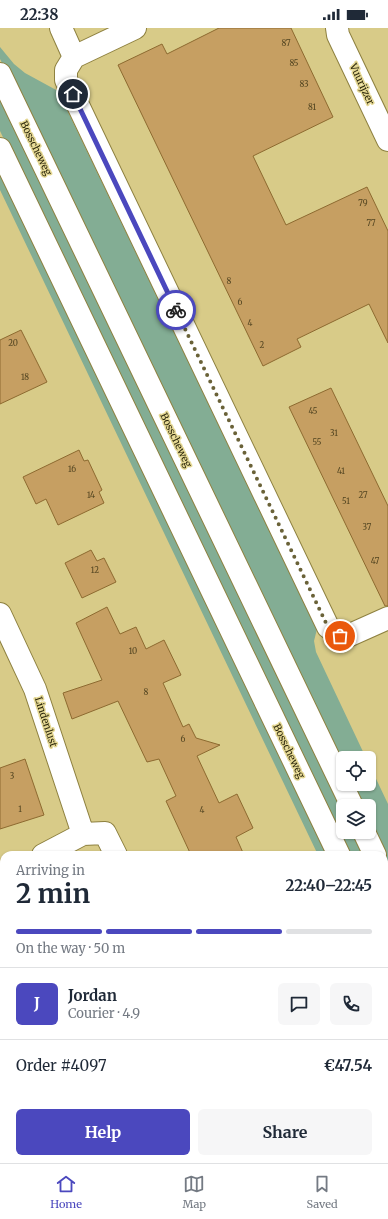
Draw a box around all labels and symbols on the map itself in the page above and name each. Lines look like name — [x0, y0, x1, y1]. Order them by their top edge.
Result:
house number: 87 — [281, 38, 291, 48]
house number: 85 — [289, 58, 299, 68]
street label: Vuurijzer — [346, 60, 377, 107]
pin — [56, 77, 90, 111]
house number: 83 — [299, 79, 309, 89]
house number: 81 — [308, 102, 316, 112]
street label: Bosscheweg — [17, 119, 55, 177]
house number: 79 — [358, 198, 368, 208]
house number: 77 — [366, 218, 376, 228]
house number: 8 — [227, 276, 232, 286]
courier — [156, 290, 196, 330]
house number: 6 — [238, 297, 243, 307]
house number: 4 — [248, 318, 253, 328]
house number: 20 — [8, 338, 18, 348]
house number: 2 — [260, 340, 265, 350]
house number: 18 — [21, 372, 29, 382]
house number: 45 — [309, 406, 318, 416]
street label: Bosscheweg — [157, 411, 195, 469]
house number: 31 — [330, 428, 338, 438]
house number: 55 — [313, 437, 322, 447]
house number: 16 — [68, 464, 76, 474]
house number: 41 — [337, 466, 345, 476]
house number: 14 — [87, 490, 95, 500]
house number: 27 — [358, 490, 368, 500]
house number: 51 — [342, 496, 350, 506]
house number: 37 — [363, 522, 372, 532]
house number: 47 — [371, 556, 380, 566]
house number: 12 — [91, 565, 99, 575]
pin — [323, 619, 357, 653]
house number: 10 — [129, 646, 137, 656]
house number: 8 — [144, 687, 149, 697]
street label: Lindenlust — [32, 695, 60, 749]
street label: Bosscheweg — [270, 722, 308, 780]
house number: 6 — [181, 734, 186, 744]
house number: 3 — [10, 771, 15, 781]
house number: 1 — [18, 804, 22, 814]
house number: 4 — [200, 805, 205, 815]

